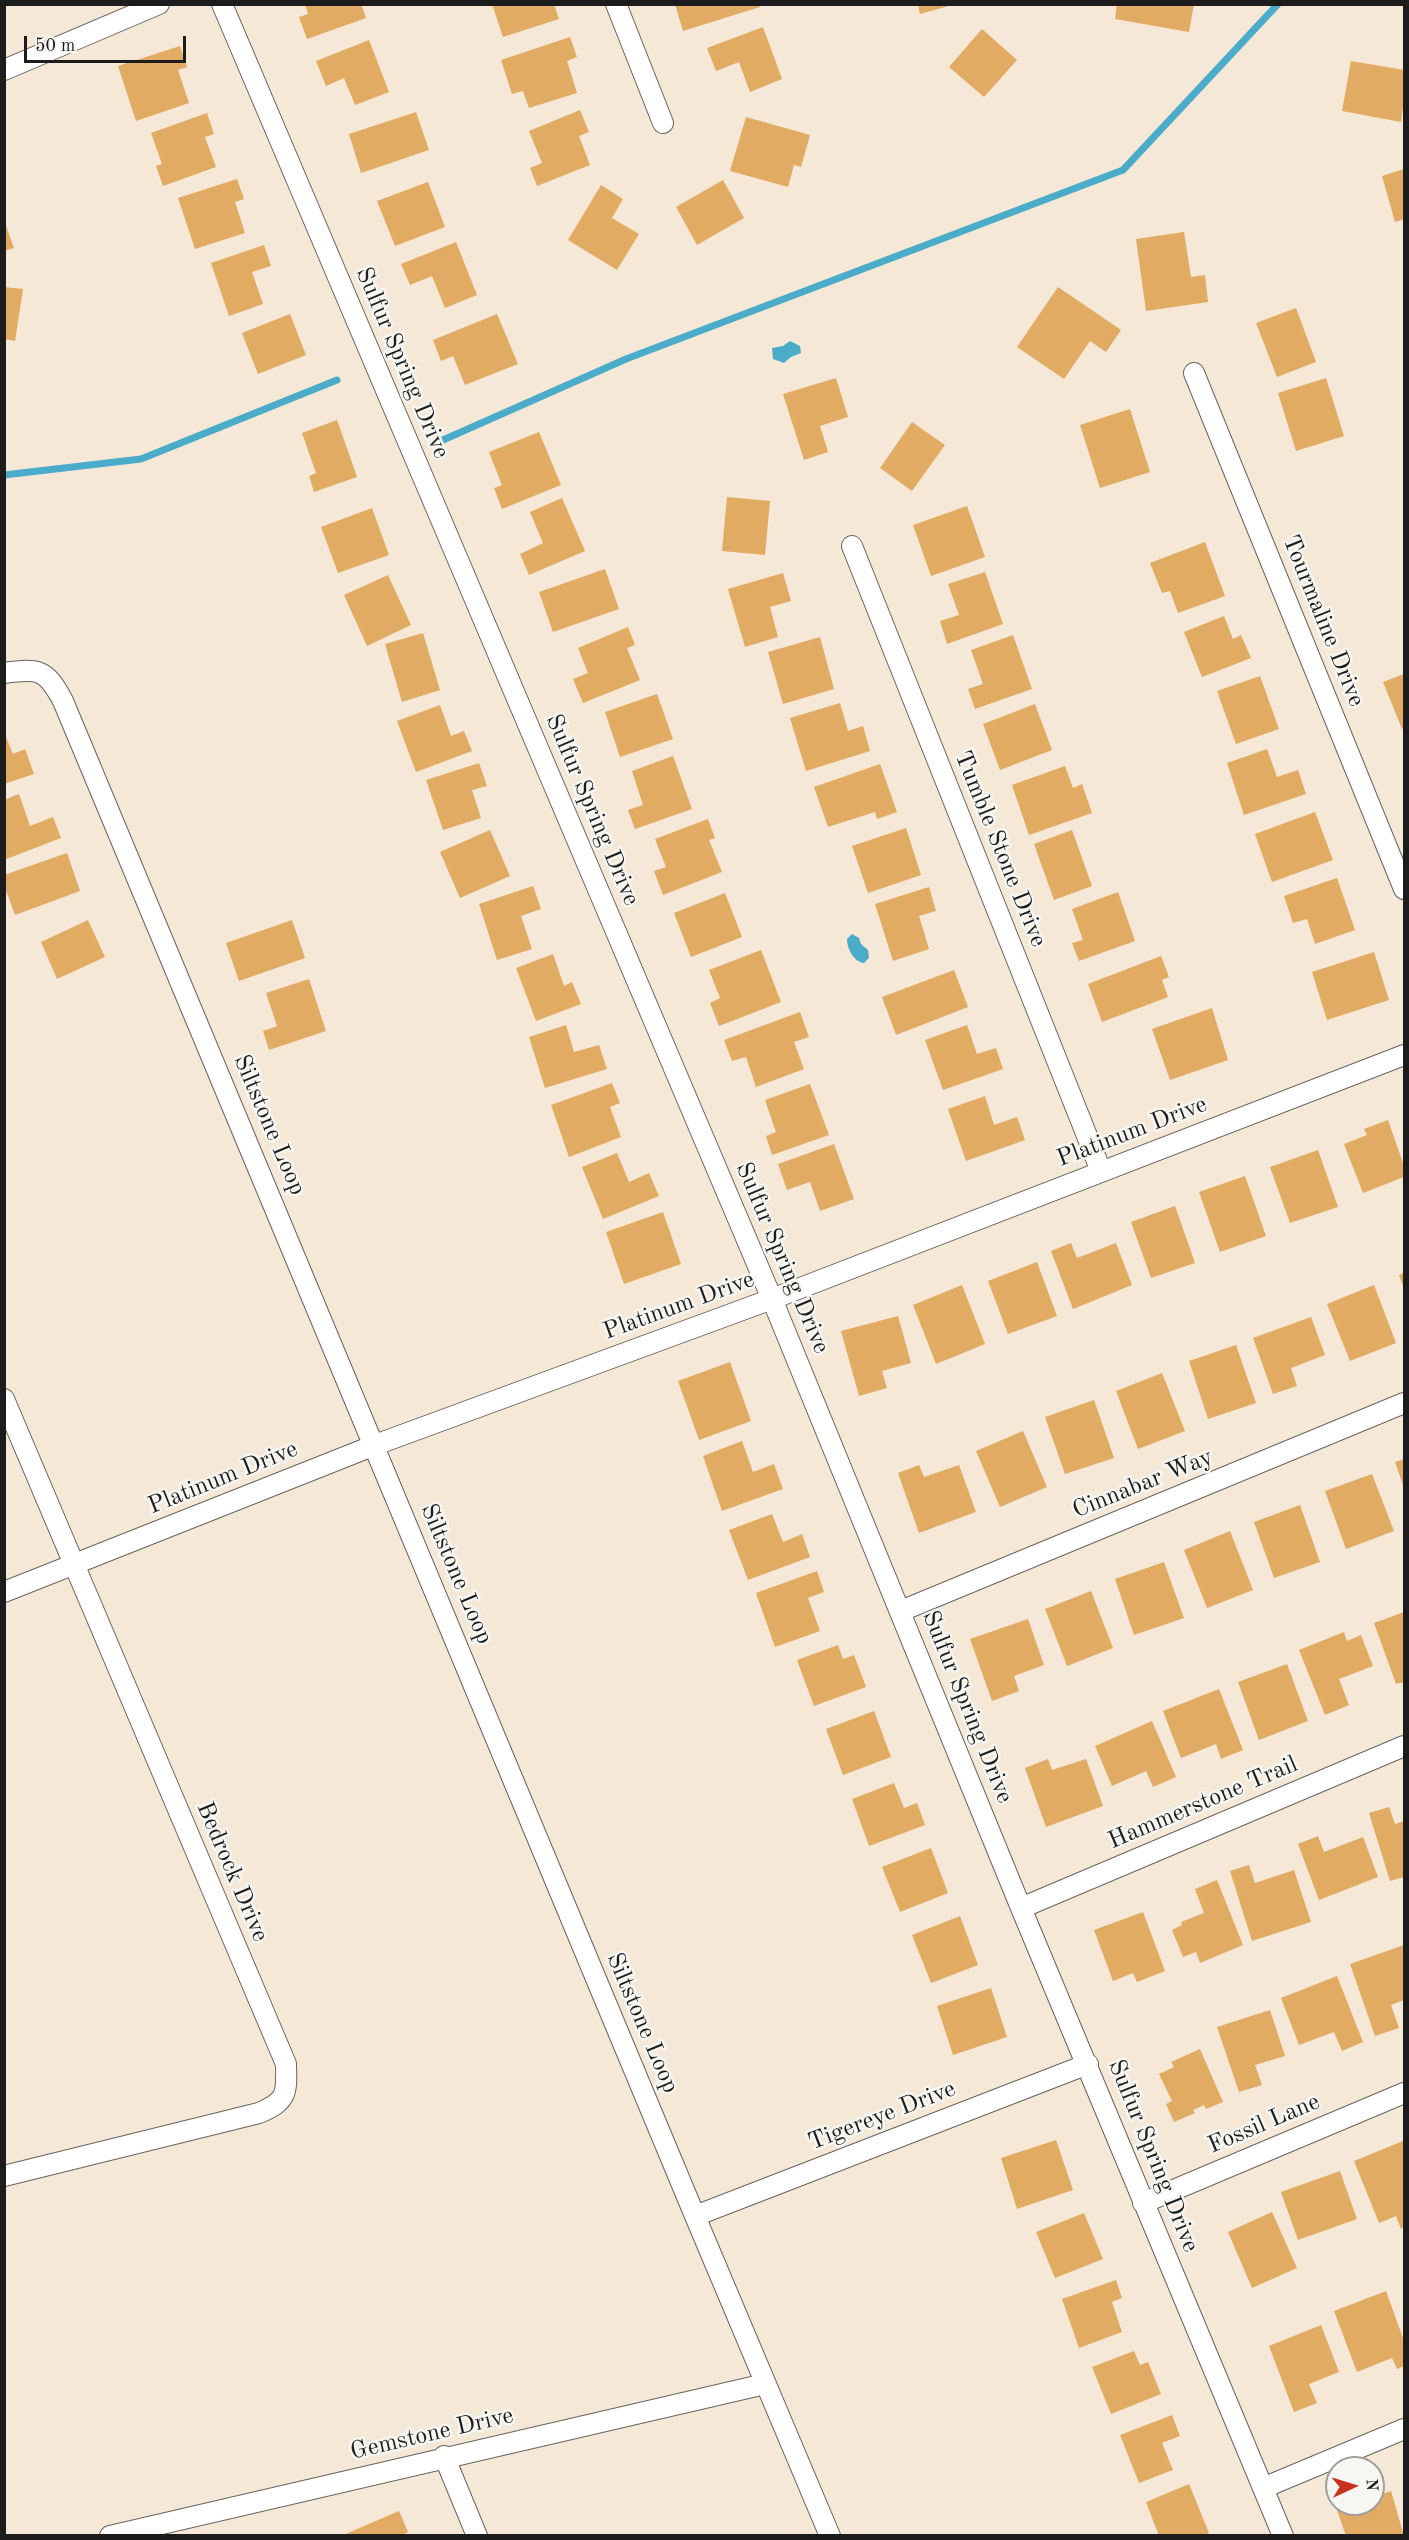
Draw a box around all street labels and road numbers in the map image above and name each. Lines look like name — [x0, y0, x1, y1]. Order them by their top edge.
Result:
street label: Sulfur Spring Drive — [349, 263, 455, 463]
street label: Tourmaline Drive — [1276, 531, 1370, 711]
street label: Sulfur Spring Drive — [539, 710, 645, 910]
street label: Tumble Stone Drive — [947, 747, 1053, 951]
street label: Siltstone Loop — [226, 1050, 312, 1200]
street label: Platinum Drive — [1053, 1090, 1211, 1174]
street label: Sulfur Spring Drive — [729, 1158, 835, 1358]
street label: Platinum Drive — [599, 1265, 759, 1347]
street label: Platinum Drive — [144, 1435, 302, 1521]
street label: Cinnabar Way — [1069, 1443, 1217, 1525]
street label: Siltstone Loop — [413, 1499, 499, 1649]
street label: Sulfur Spring Drive — [915, 1606, 1019, 1808]
street label: Hammerstone Trail — [1104, 1750, 1302, 1856]
street label: Bedrock Drive — [190, 1798, 274, 1946]
street label: Siltstone Loop — [599, 1948, 685, 2098]
street label: Sulfur Spring Drive — [1101, 2055, 1205, 2257]
street label: Tigereye Drive — [804, 2075, 960, 2157]
street label: Fossil Lane — [1204, 2088, 1324, 2160]
street label: Gemstone Drive — [348, 2401, 516, 2467]

